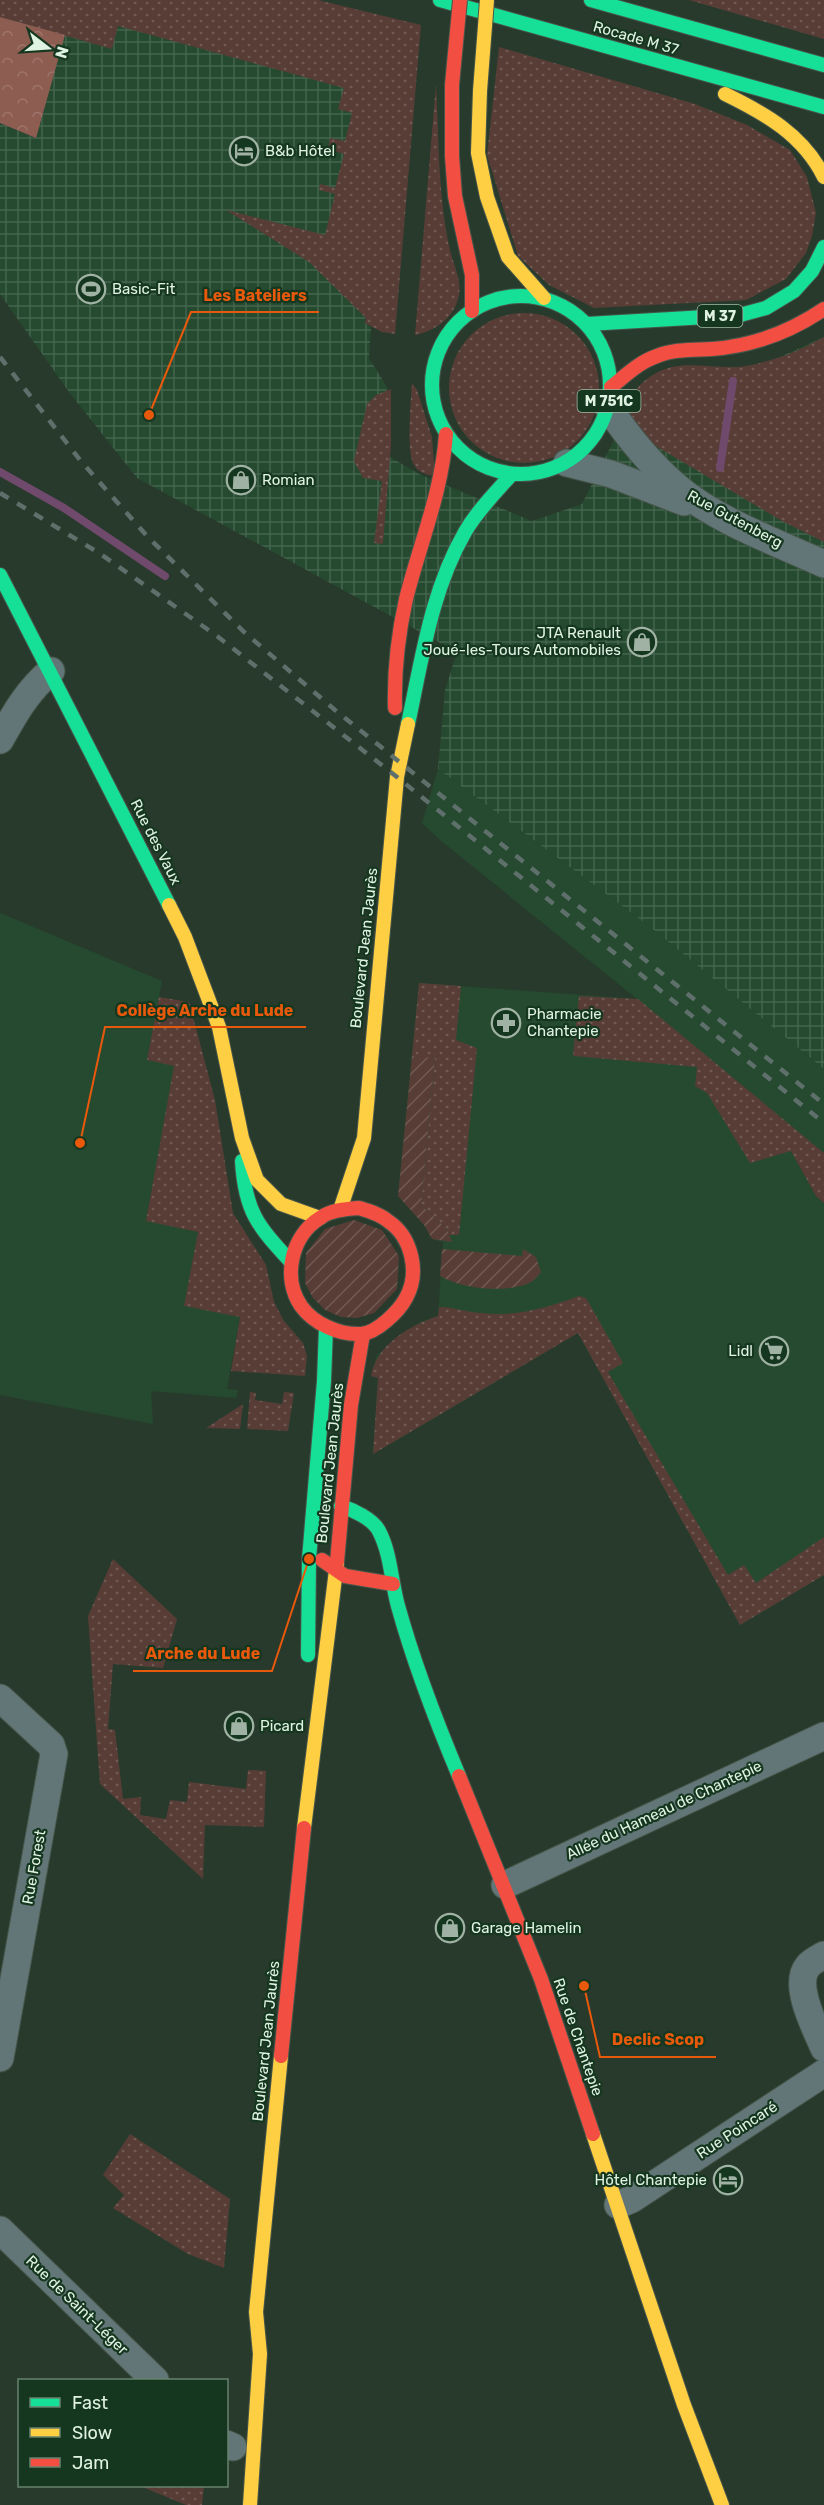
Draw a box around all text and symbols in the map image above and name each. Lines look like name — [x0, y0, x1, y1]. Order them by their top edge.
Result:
street label: Rocade M 37 — [591, 17, 681, 59]
north arrow — [18, 18, 78, 78]
text: N — [51, 44, 73, 61]
hotel icon: B&b Hôtel — [228, 135, 260, 167]
place label: B&b Hôtel — [265, 142, 335, 160]
sports icon: Basic-Fit — [75, 273, 107, 305]
callout: Les Bateliers — [191, 278, 319, 312]
place label: Basic-Fit — [112, 280, 175, 298]
text: Les Bateliers — [203, 286, 307, 305]
road number: M 37 — [698, 305, 742, 327]
road number: M 751C — [578, 390, 640, 412]
shop icon: Romian — [225, 464, 257, 496]
place label: Romian — [262, 471, 315, 489]
street label: Rue Gutenberg — [684, 486, 786, 552]
place label: JTA Renault Joué-les-Tours Automobiles — [423, 624, 621, 659]
shop icon: JTA Renault Joué-les-Tours Automobiles — [626, 626, 658, 658]
street label: Rue des Vaux — [127, 796, 185, 888]
street label: Boulevard Jean Jaurès — [347, 867, 381, 1029]
callout: Collège Arche du Lude — [105, 993, 306, 1027]
text: Collège Arche du Lude — [117, 1001, 293, 1020]
place label: Pharmacie Chantepie — [527, 1005, 602, 1040]
pharmacy icon: Pharmacie Chantepie — [490, 1007, 522, 1039]
supermarket icon: Lidl — [758, 1335, 790, 1367]
place label: Lidl — [728, 1342, 753, 1360]
street label: Boulevard Jean Jaurès — [313, 1382, 347, 1544]
callout: Arche du Lude — [133, 1637, 272, 1671]
text: Arche du Lude — [146, 1644, 260, 1663]
shop icon: Picard — [223, 1710, 255, 1742]
place label: Picard — [260, 1717, 304, 1735]
street label: Allée du Hameau de Chantepie — [563, 1757, 765, 1863]
street label: Rue Forest — [19, 1828, 49, 1906]
shop icon: Garage Hamelin — [434, 1912, 466, 1944]
place label: Garage Hamelin — [471, 1919, 581, 1937]
street label: Boulevard Jean Jaurès — [249, 1960, 283, 2122]
street label: Rue de Chantepie — [549, 1976, 607, 2098]
callout: Declic Scop — [600, 2023, 716, 2057]
text: Declic Scop — [612, 2030, 704, 2049]
street label: Rue Poincaré — [693, 2097, 781, 2163]
hotel icon: Hôtel Chantepie — [712, 2164, 744, 2196]
place label: Hôtel Chantepie — [595, 2171, 707, 2189]
street label: Rue de Saint-Léger — [22, 2252, 132, 2358]
legend — [18, 2379, 228, 2487]
text: Fast — [72, 2392, 108, 2414]
text: Slow — [72, 2422, 112, 2444]
text: Jam — [72, 2452, 109, 2474]

